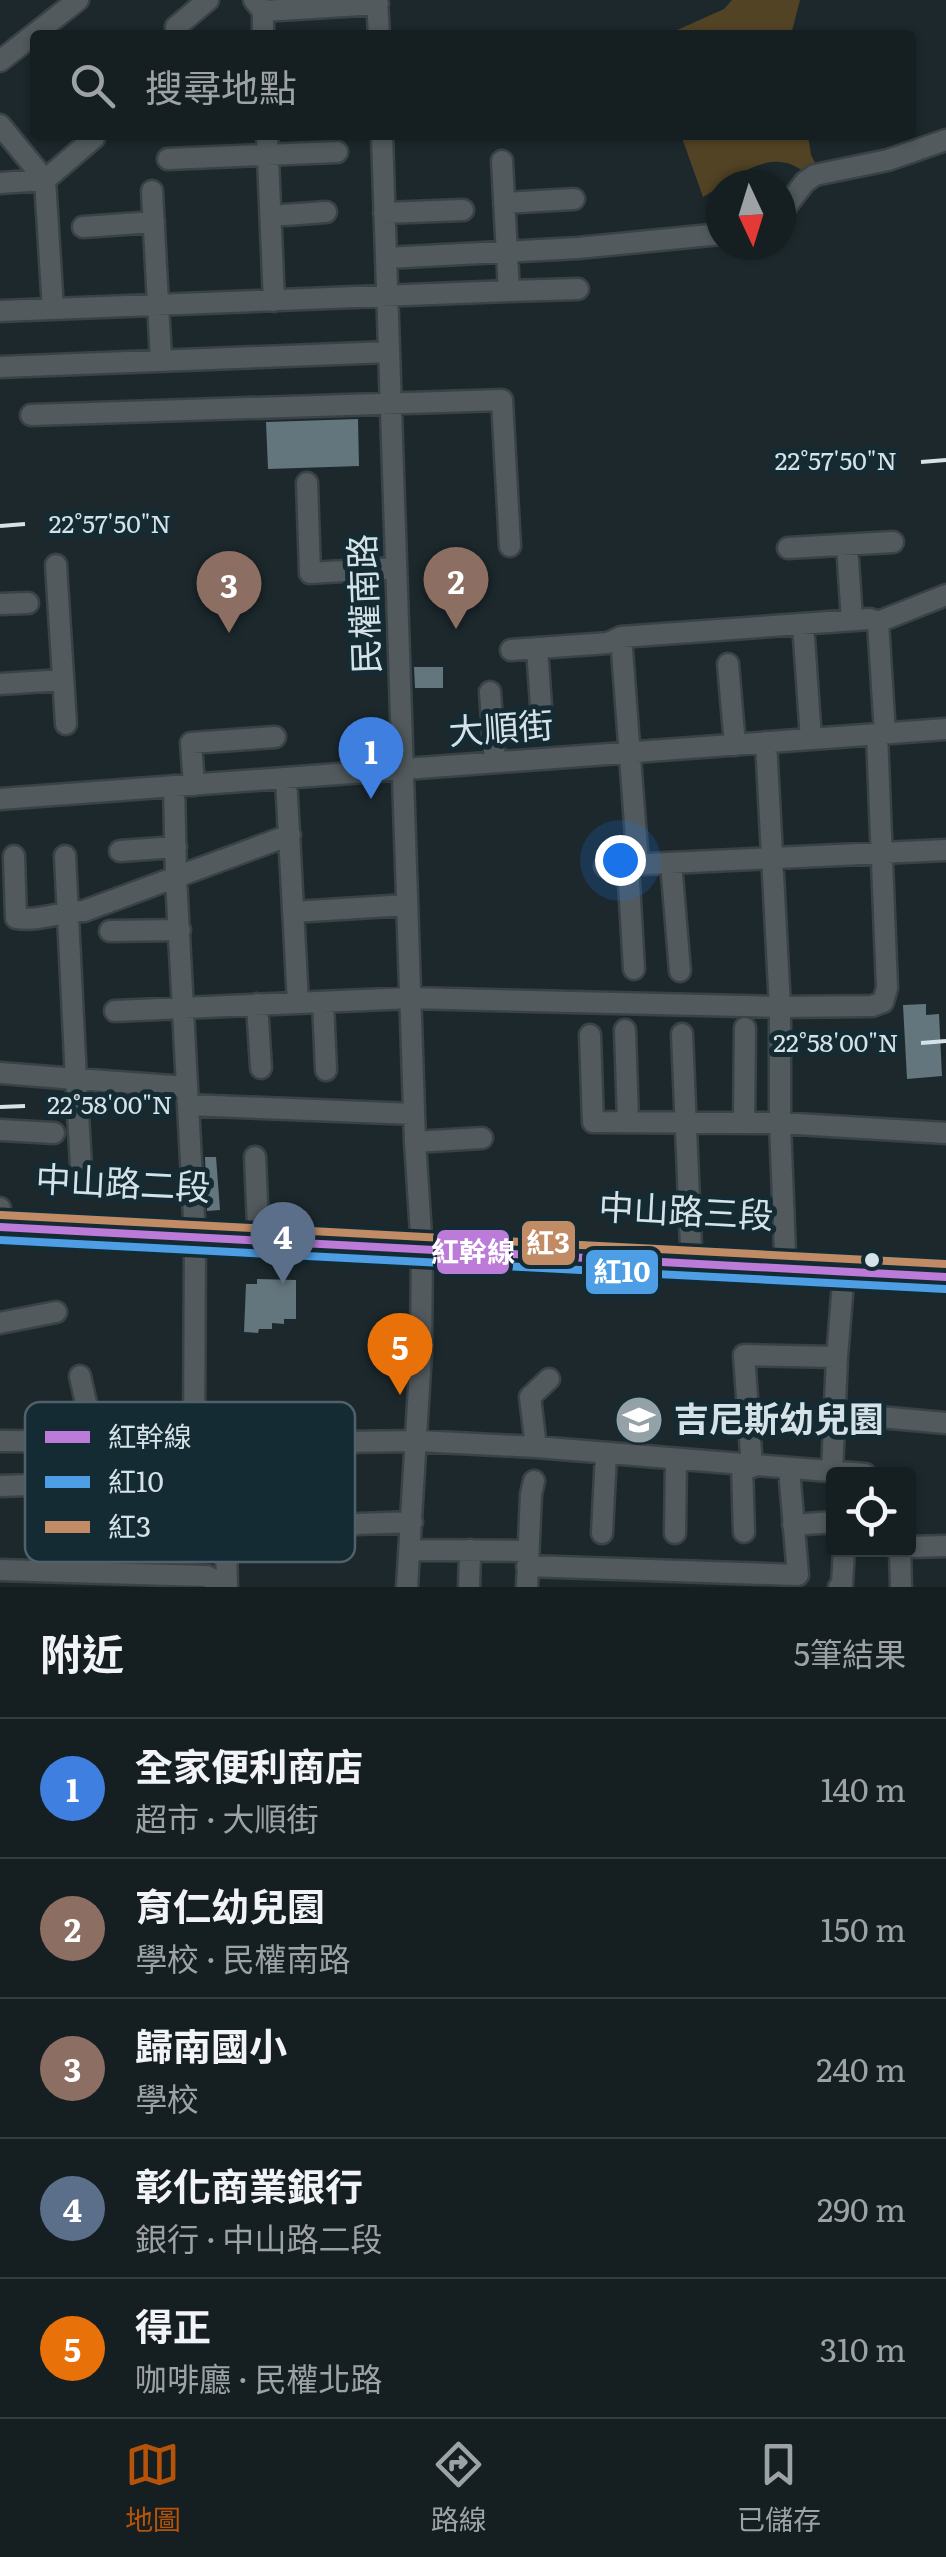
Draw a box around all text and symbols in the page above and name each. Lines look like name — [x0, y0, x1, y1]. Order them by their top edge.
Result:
search box — [30, 30, 916, 140]
text: 搜尋地點 — [145, 57, 297, 114]
icon: search — [65, 58, 120, 113]
north arrow — [706, 170, 796, 260]
text: 22°57'50"N — [775, 441, 897, 478]
text: 22°57'50"N — [49, 504, 171, 541]
street label: 民權南路 — [334, 533, 390, 675]
pin: 2 — [424, 546, 488, 629]
pin: 3 — [196, 550, 262, 633]
street label: 大順街 — [447, 696, 555, 756]
pin: 1 — [338, 716, 404, 799]
your location — [595, 835, 646, 886]
text: 22°58'00"N — [773, 1023, 899, 1060]
text: 22°58'00"N — [47, 1085, 173, 1122]
street label: 中山路二段 — [34, 1150, 212, 1212]
street label: 中山路三段 — [597, 1178, 775, 1240]
pin: 4 — [250, 1202, 316, 1284]
line badge: 紅3 — [520, 1219, 577, 1267]
text: 紅3 — [526, 1220, 570, 1262]
line badge: 紅幹線 — [435, 1228, 511, 1276]
text: 紅幹線 — [431, 1229, 515, 1271]
line badge: 紅10 — [584, 1248, 660, 1296]
text: 紅10 — [594, 1249, 650, 1291]
unlabelled marker — [862, 1250, 882, 1270]
pin: 5 — [368, 1312, 432, 1395]
place label: 吉尼斯幼兒園 — [674, 1391, 884, 1443]
school or university icon: 吉尼斯幼兒園 — [613, 1394, 665, 1446]
legend — [25, 1402, 355, 1562]
text: 紅幹線 — [108, 1414, 192, 1456]
text: 紅10 — [108, 1459, 164, 1501]
map controls — [826, 1467, 916, 1557]
button: locate — [826, 1467, 916, 1557]
text: 紅3 — [108, 1504, 151, 1546]
text: 附近 — [40, 1621, 124, 1683]
text: 5筆結果 — [794, 1628, 906, 1676]
text: 全家便利商店 — [135, 1736, 363, 1793]
text: 1 — [66, 1764, 79, 1812]
text: 140 m — [821, 1764, 906, 1812]
text: 超市 · 大順街 — [135, 1793, 318, 1841]
text: 育仁幼兒園 — [135, 1876, 325, 1933]
text: 2 — [64, 1904, 81, 1952]
text: 150 m — [821, 1904, 906, 1952]
text: 學校 · 民權南路 — [135, 1933, 350, 1981]
text: 歸南國小 — [135, 2016, 287, 2073]
text: 3 — [64, 2044, 81, 2092]
text: 240 m — [816, 2044, 906, 2092]
text: 學校 — [135, 2073, 199, 2121]
text: 彰化商業銀行 — [135, 2156, 363, 2213]
text: 4 — [63, 2184, 82, 2232]
text: 290 m — [817, 2184, 906, 2232]
text: 銀行 · 中山路二段 — [135, 2213, 382, 2261]
text: 得正 — [135, 2296, 211, 2353]
text: 5 — [64, 2324, 81, 2372]
text: 310 m — [820, 2324, 906, 2372]
text: 咖啡廳 · 民權北路 — [135, 2353, 382, 2401]
tab: 地圖 — [125, 2437, 181, 2539]
tab: 路線 — [431, 2437, 487, 2539]
tab: 已儲存 — [737, 2437, 821, 2539]

